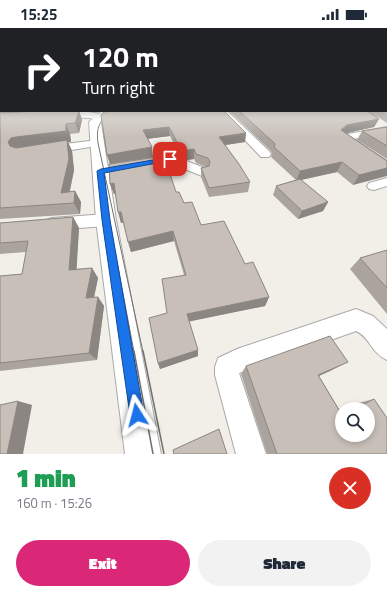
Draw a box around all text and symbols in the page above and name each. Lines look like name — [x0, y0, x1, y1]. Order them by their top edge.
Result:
text: 15:25 — [20, 3, 57, 26]
text: 120 m — [82, 35, 159, 78]
icon: right — [16, 44, 68, 96]
text: Turn right — [82, 74, 155, 101]
pin — [153, 142, 187, 176]
icon: arrive — [159, 148, 181, 170]
position arrow — [116, 394, 158, 436]
map controls — [335, 402, 375, 442]
button: search — [335, 402, 375, 442]
text: 1 min — [16, 460, 76, 496]
button: close — [329, 467, 371, 509]
text: 160 m · 15:26 — [16, 493, 92, 513]
button: Exit — [16, 540, 190, 586]
button: Share — [198, 540, 371, 586]

